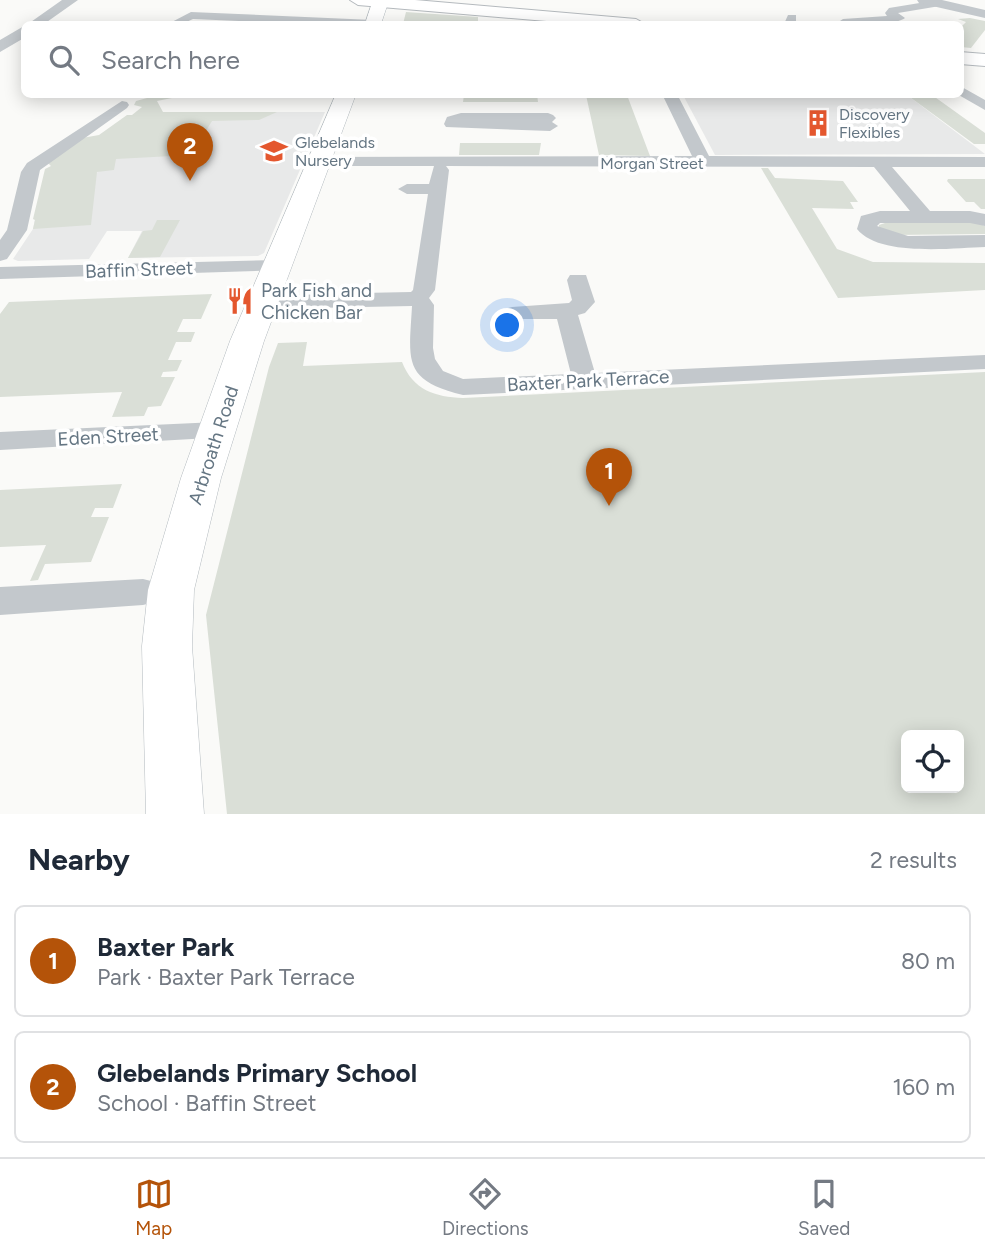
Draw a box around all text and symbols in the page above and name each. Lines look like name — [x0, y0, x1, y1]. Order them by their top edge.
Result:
search box — [21, 21, 964, 98]
icon: search — [45, 41, 83, 79]
text: Search here — [101, 44, 240, 76]
place label: Discovery Flexibles — [839, 105, 910, 142]
building icon: Discovery Flexibles — [803, 108, 833, 138]
pin: 2 — [167, 123, 213, 181]
place label: Glebelands Nursery — [295, 133, 375, 170]
school or university icon: Glebelands Nursery — [259, 136, 289, 166]
street label: Morgan Street — [600, 154, 704, 173]
street label: Baffin Street — [85, 256, 194, 283]
place label: Park Fish and Chicken Bar — [261, 279, 372, 324]
restaurant icon: Park Fish and Chicken Bar — [225, 286, 255, 316]
your location — [490, 308, 524, 342]
street label: Baxter Park Terrace — [506, 365, 670, 396]
street label: Arbroath Road — [183, 383, 244, 508]
street label: Eden Street — [57, 422, 159, 451]
pin: 1 — [586, 448, 632, 506]
map controls — [901, 730, 964, 793]
button: locate — [901, 730, 964, 793]
text: Nearby — [28, 841, 130, 878]
text: 2 results — [870, 846, 957, 874]
text: Baxter Park — [97, 931, 235, 963]
text: 1 — [48, 947, 58, 975]
text: 80 m — [901, 947, 955, 975]
text: Park · Baxter Park Terrace — [97, 963, 355, 991]
text: Glebelands Primary School — [97, 1057, 417, 1089]
text: 2 — [46, 1073, 60, 1101]
text: 160 m — [892, 1073, 955, 1101]
text: School · Baffin Street — [97, 1089, 316, 1117]
tab: Map — [135, 1175, 173, 1240]
tab: Directions — [442, 1175, 529, 1240]
tab: Saved — [798, 1175, 850, 1240]

